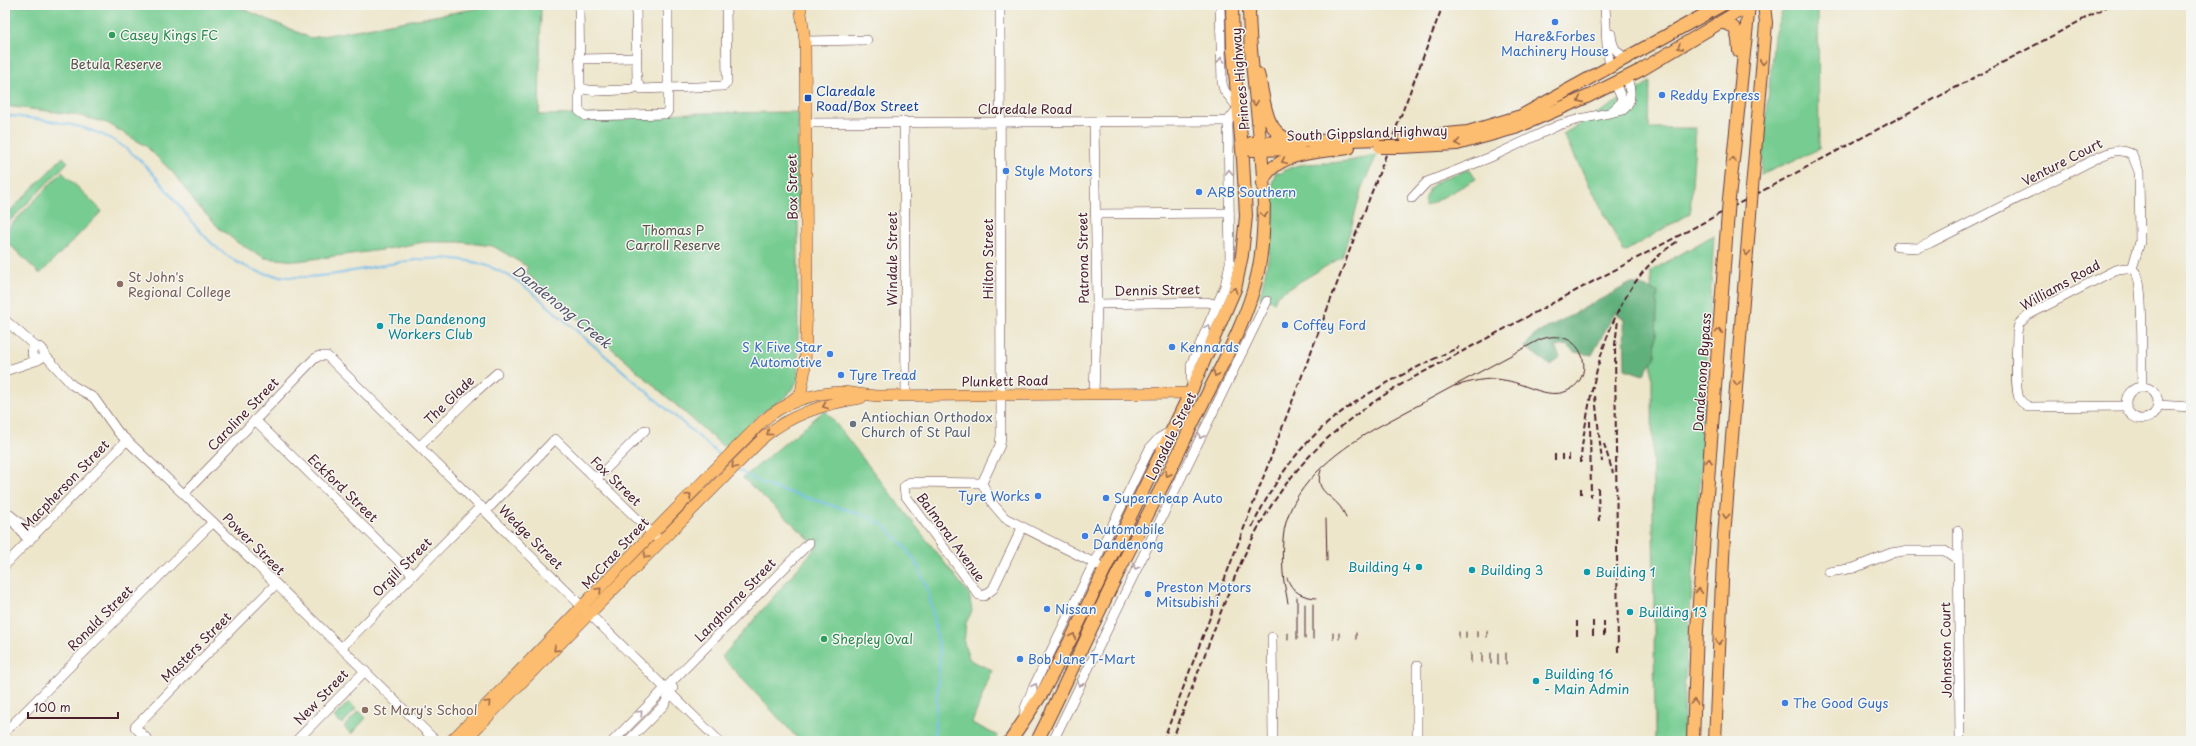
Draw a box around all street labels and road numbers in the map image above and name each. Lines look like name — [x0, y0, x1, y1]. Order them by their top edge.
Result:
street label: Princes Highway — [1226, 27, 1253, 131]
street label: Claredale Road — [978, 99, 1072, 118]
street label: South Gippsland Highway — [1286, 120, 1448, 145]
street label: Venture Court — [2018, 133, 2105, 190]
street label: Box Street — [781, 154, 802, 220]
street label: Windale Street — [882, 212, 901, 306]
street label: Patrona Street — [1072, 212, 1093, 304]
street label: Hilton Street — [978, 218, 997, 300]
street label: Williams Road — [2016, 255, 2103, 315]
street label: Dennis Street — [1114, 279, 1200, 300]
street label: Dandenong Bypass — [1688, 312, 1715, 432]
street label: Plunkett Road — [961, 370, 1049, 391]
street label: The Glade — [419, 371, 478, 428]
street label: Caroline Street — [203, 373, 283, 455]
street label: Lonsdale Street — [1141, 388, 1200, 483]
street label: Macpherson Street — [16, 435, 113, 534]
street label: Eckford Street — [304, 449, 383, 526]
street label: Fox Street — [587, 451, 646, 510]
street label: Balmoral Avenue — [913, 488, 990, 585]
street label: Wedge Street — [495, 500, 568, 573]
street label: Power Street — [219, 508, 290, 579]
street label: McCrae Street — [576, 513, 653, 593]
street label: Orgill Street — [368, 533, 436, 601]
street label: Langhorne Street — [690, 553, 780, 646]
street label: Ronald Street — [63, 581, 137, 655]
street label: Johnston Court — [1935, 602, 1956, 698]
street label: Masters Street — [156, 607, 235, 686]
street label: New Street — [289, 665, 352, 729]

